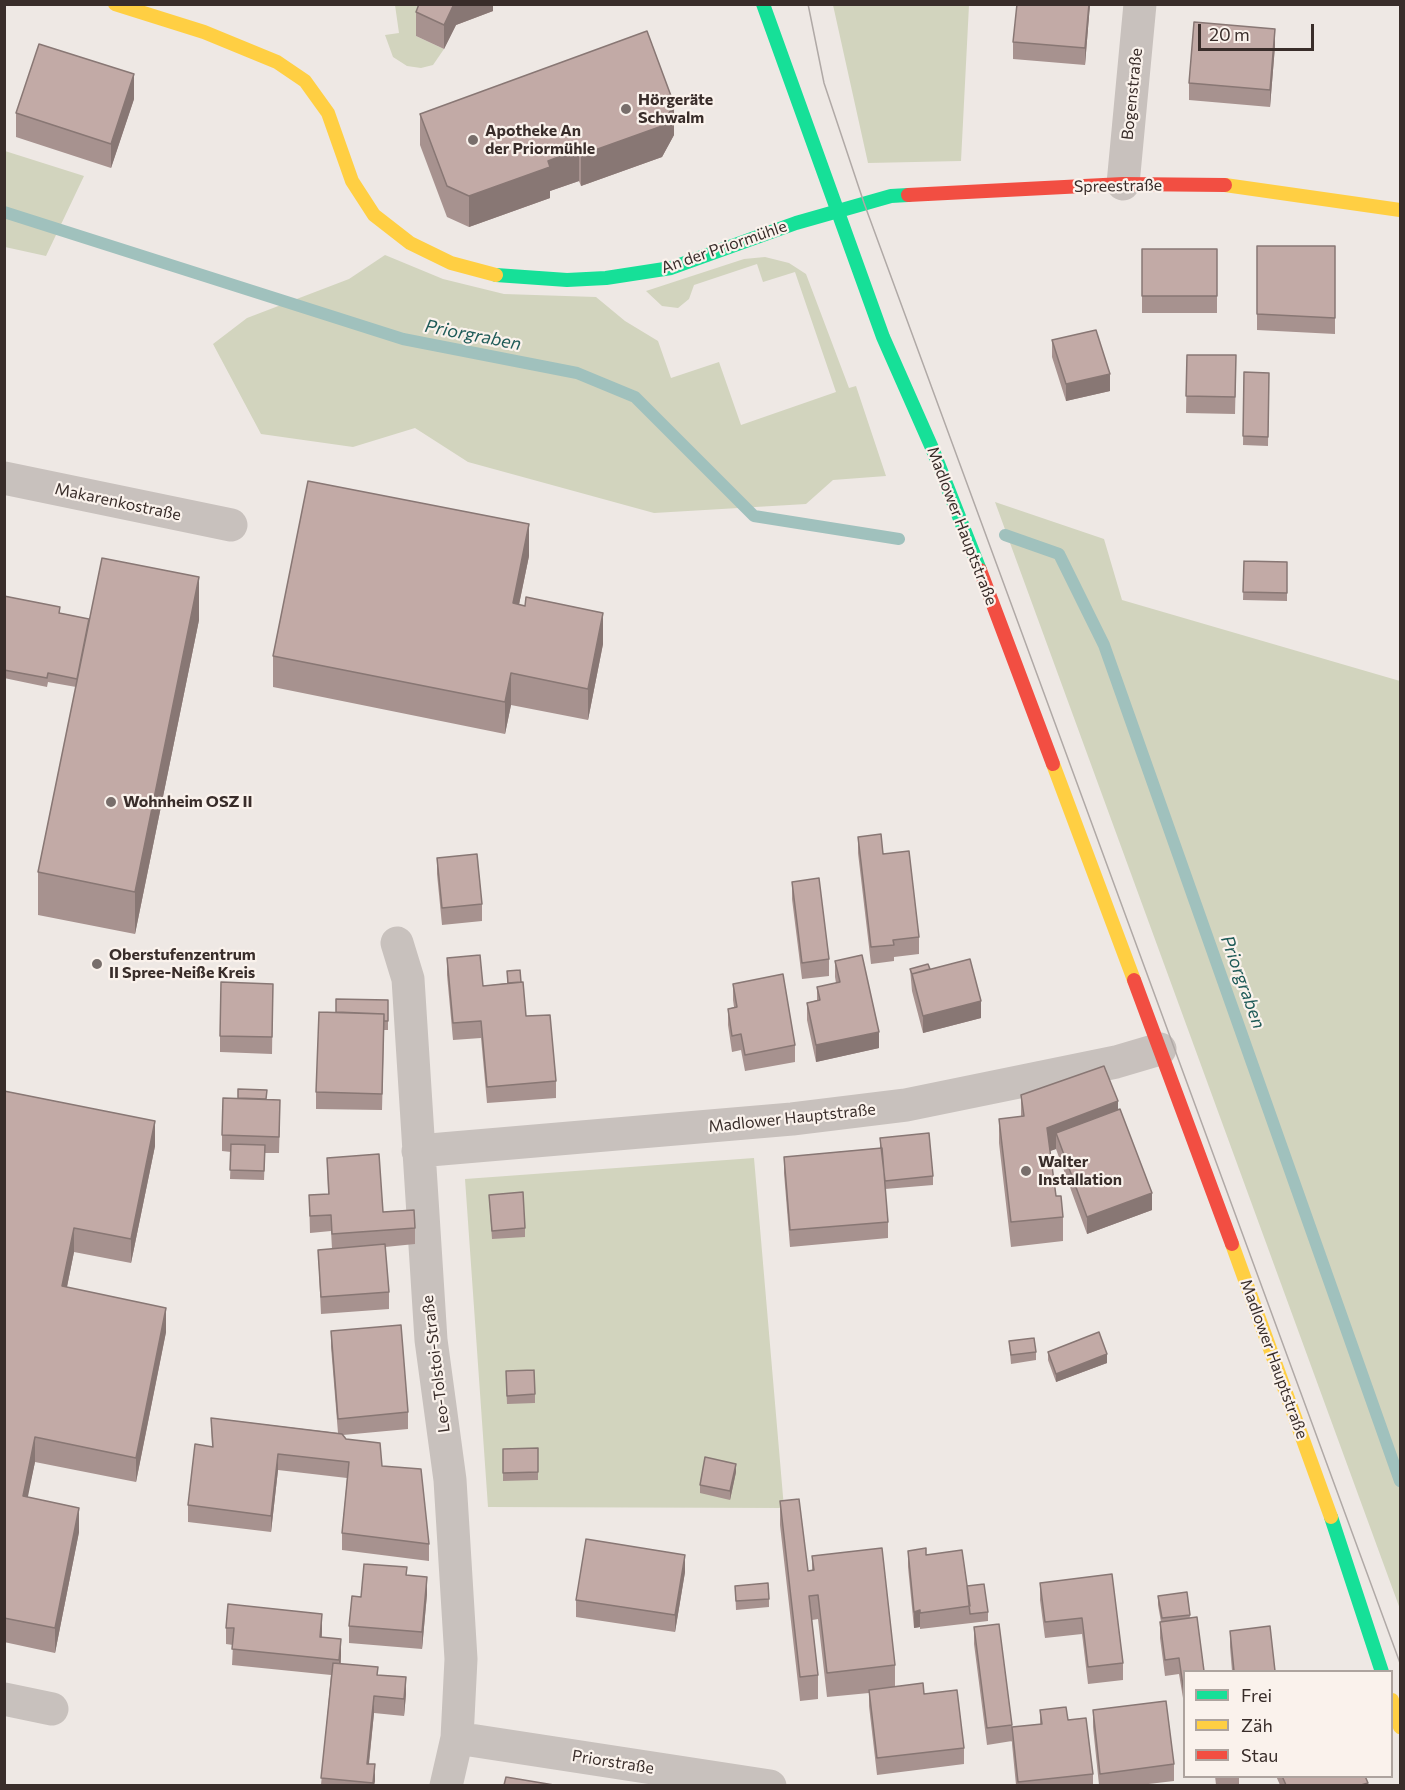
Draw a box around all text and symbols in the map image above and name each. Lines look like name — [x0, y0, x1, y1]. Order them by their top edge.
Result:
scale bar — [1201, 12, 1316, 50]
text: 20 m — [1209, 23, 1250, 45]
street label: Bogenstraße — [1118, 47, 1146, 141]
place label: Hörgeräte Schwalm — [638, 90, 713, 128]
marker: Hörgeräte Schwalm — [619, 102, 633, 116]
place label: Apotheke An der Priormühle — [485, 121, 595, 159]
marker: Apotheke An der Priormühle — [466, 133, 480, 147]
street label: Spreestraße — [1074, 176, 1162, 196]
street label: An der Priormühle — [659, 217, 789, 277]
water label: Priorgraben — [423, 315, 523, 355]
street label: Madlower Hauptstraße — [923, 444, 1001, 608]
street label: Makarenkostraße — [53, 479, 183, 525]
place label: Wohnheim OSZ II — [123, 792, 253, 812]
marker: Wohnheim OSZ II — [104, 795, 118, 809]
water label: Priorgraben — [1216, 932, 1270, 1032]
place label: Oberstufenzentrum II Spree-Neiße Kreis — [109, 945, 256, 983]
marker: Oberstufenzentrum II Spree-Neiße Kreis — [90, 957, 104, 971]
street label: Madlower Hauptstraße — [707, 1100, 877, 1136]
place label: Walter Installation — [1038, 1152, 1122, 1190]
marker: Walter Installation — [1019, 1164, 1033, 1178]
street label: Madlower Hauptstraße — [1236, 1277, 1312, 1441]
street label: Leo-Tolstoi-Straße — [418, 1294, 454, 1434]
legend — [1183, 1670, 1393, 1778]
text: Frei — [1241, 1684, 1272, 1706]
text: Zäh — [1241, 1714, 1273, 1736]
text: Stau — [1241, 1744, 1278, 1766]
street label: Priorstraße — [571, 1746, 655, 1778]

